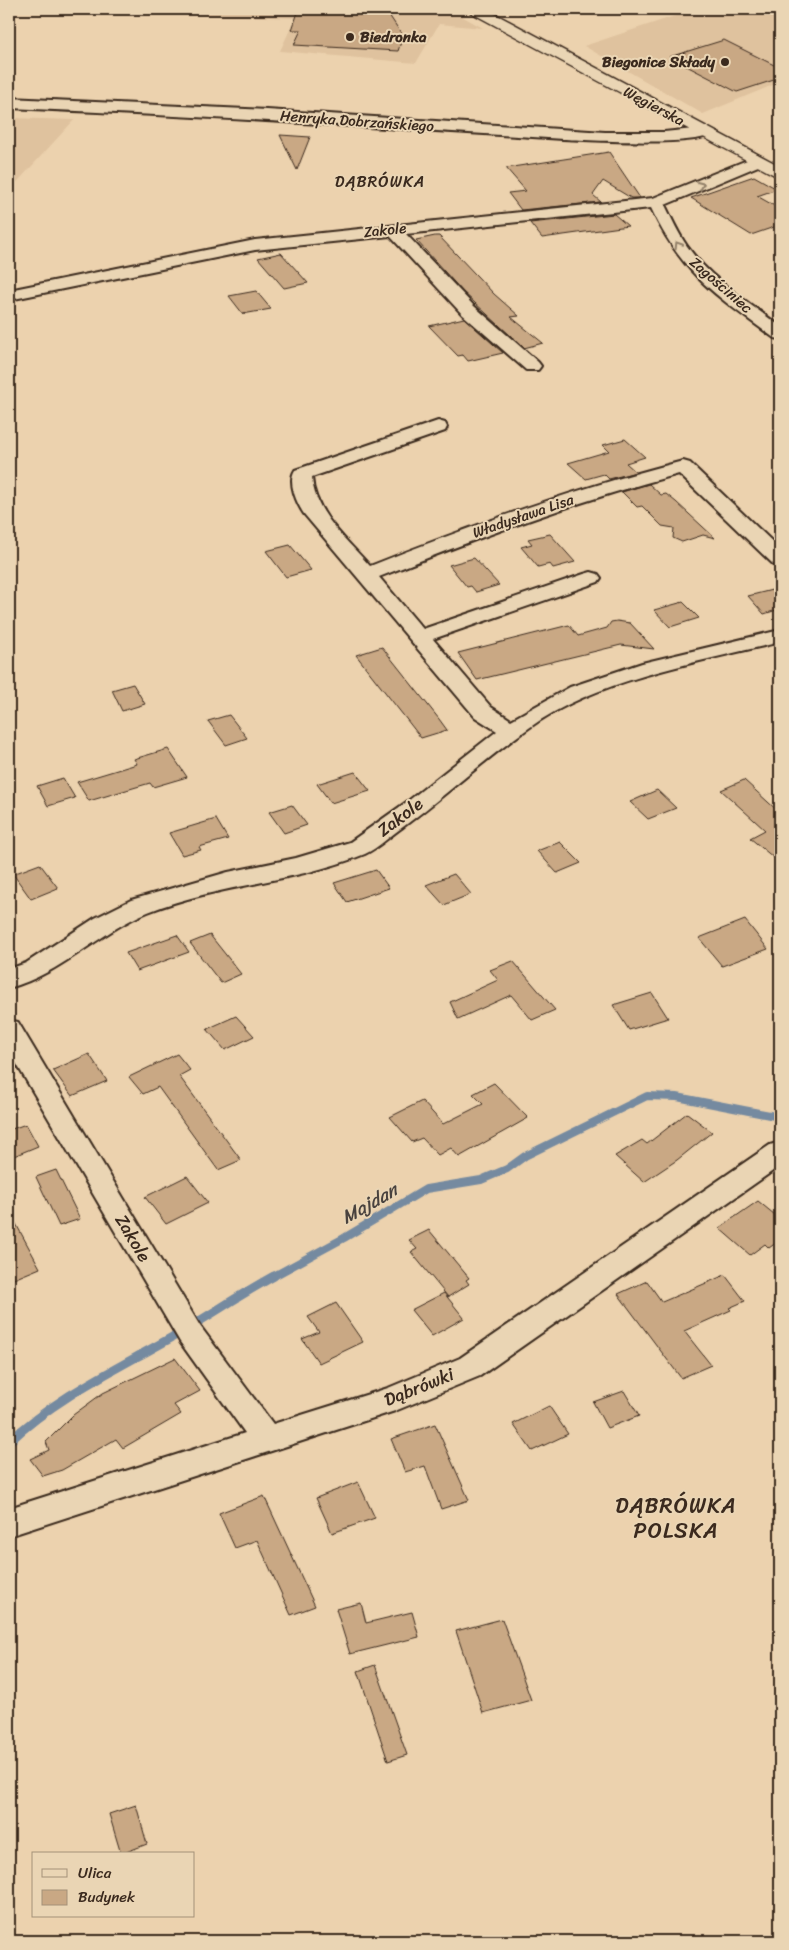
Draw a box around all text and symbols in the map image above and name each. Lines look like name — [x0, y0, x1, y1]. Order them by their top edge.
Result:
place label: Biedronka — [360, 24, 427, 50]
marker: Biedronka — [344, 31, 356, 43]
place label: Biegonice Składy — [602, 49, 715, 75]
marker: Biegonice Składy — [719, 56, 731, 68]
street label: Węgierska — [619, 79, 690, 133]
street label: Henryka Dobrzańskiego — [279, 103, 435, 139]
district label: DĄBRÓWKA — [335, 167, 425, 196]
one-way arrow — [696, 180, 705, 191]
street label: Zakole — [362, 215, 408, 245]
one-way arrow — [675, 241, 685, 250]
street label: Zagościniec — [683, 250, 759, 320]
street label: Władysława Lisa — [469, 486, 578, 545]
street label: Zakole — [370, 789, 430, 845]
water label: Majdan — [335, 1173, 406, 1233]
street label: Zakole — [106, 1208, 160, 1269]
street label: Dąbrówki — [379, 1358, 460, 1416]
district label: DĄBRÓWKA POLSKA — [615, 1486, 737, 1550]
legend — [32, 1852, 195, 1918]
text: Ulica — [78, 1860, 112, 1886]
text: Budynek — [78, 1884, 136, 1910]

